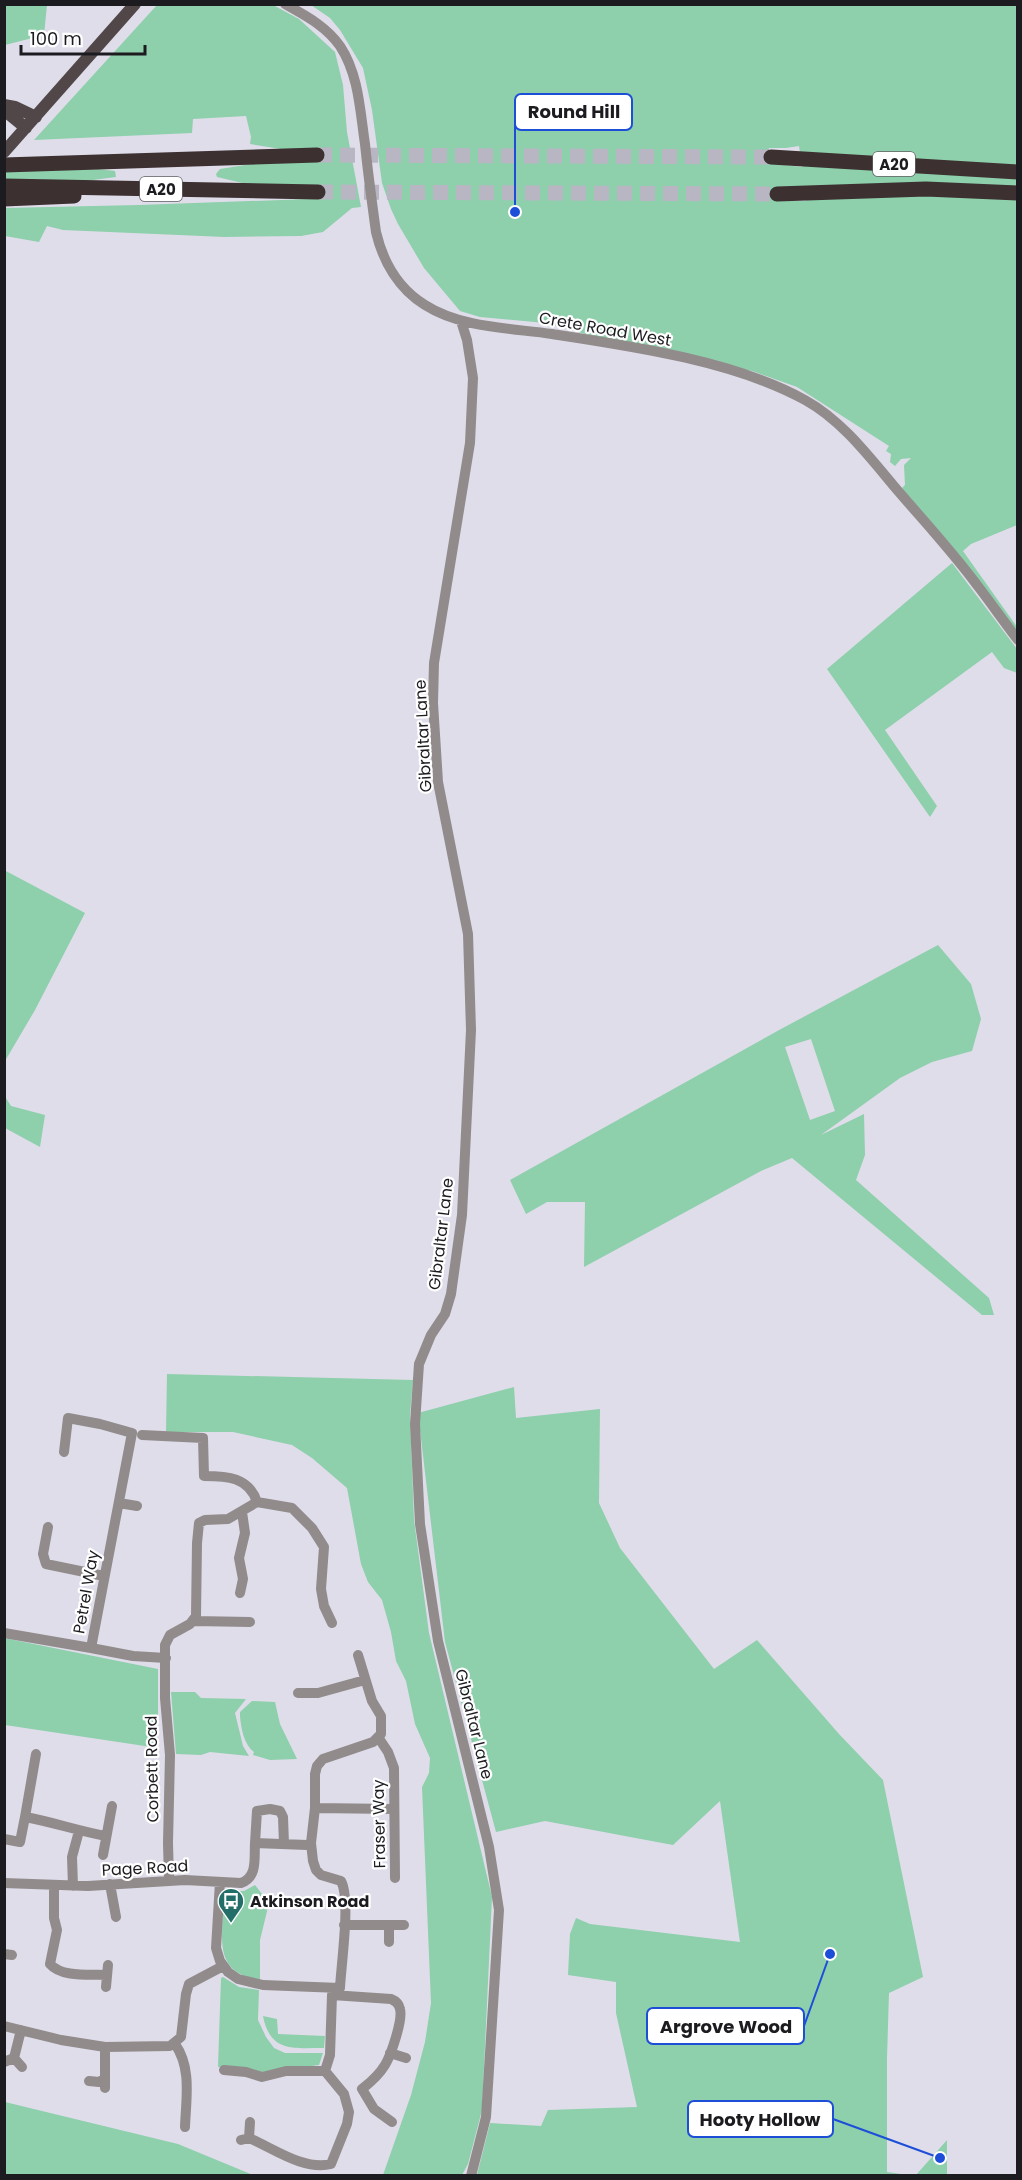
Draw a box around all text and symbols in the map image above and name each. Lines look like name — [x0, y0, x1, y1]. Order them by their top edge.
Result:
scale bar — [21, 18, 146, 56]
text: 100 m — [30, 26, 82, 51]
callout: Round Hill — [515, 94, 632, 130]
text: Round Hill — [528, 99, 620, 124]
road number: A20 — [873, 152, 915, 176]
road number: A20 — [140, 177, 182, 201]
street label: Crete Road West — [537, 306, 673, 352]
street label: Gibraltar Lane — [409, 679, 437, 793]
street label: Gibraltar Lane — [423, 1177, 459, 1291]
street label: Petrel Way — [67, 1548, 105, 1636]
street label: Gibraltar Lane — [449, 1667, 499, 1782]
street label: Corbett Road — [140, 1715, 164, 1823]
street label: Fraser Way — [367, 1779, 391, 1869]
street label: Page Road — [101, 1854, 189, 1882]
bus stop icon: Atkinson Road — [216, 1886, 246, 1924]
place label: Atkinson Road — [250, 1890, 369, 1913]
callout: Argrove Wood — [647, 2008, 804, 2044]
text: Argrove Wood — [660, 2014, 792, 2039]
callout: Hooty Hollow — [688, 2101, 833, 2137]
text: Hooty Hollow — [700, 2107, 821, 2132]

